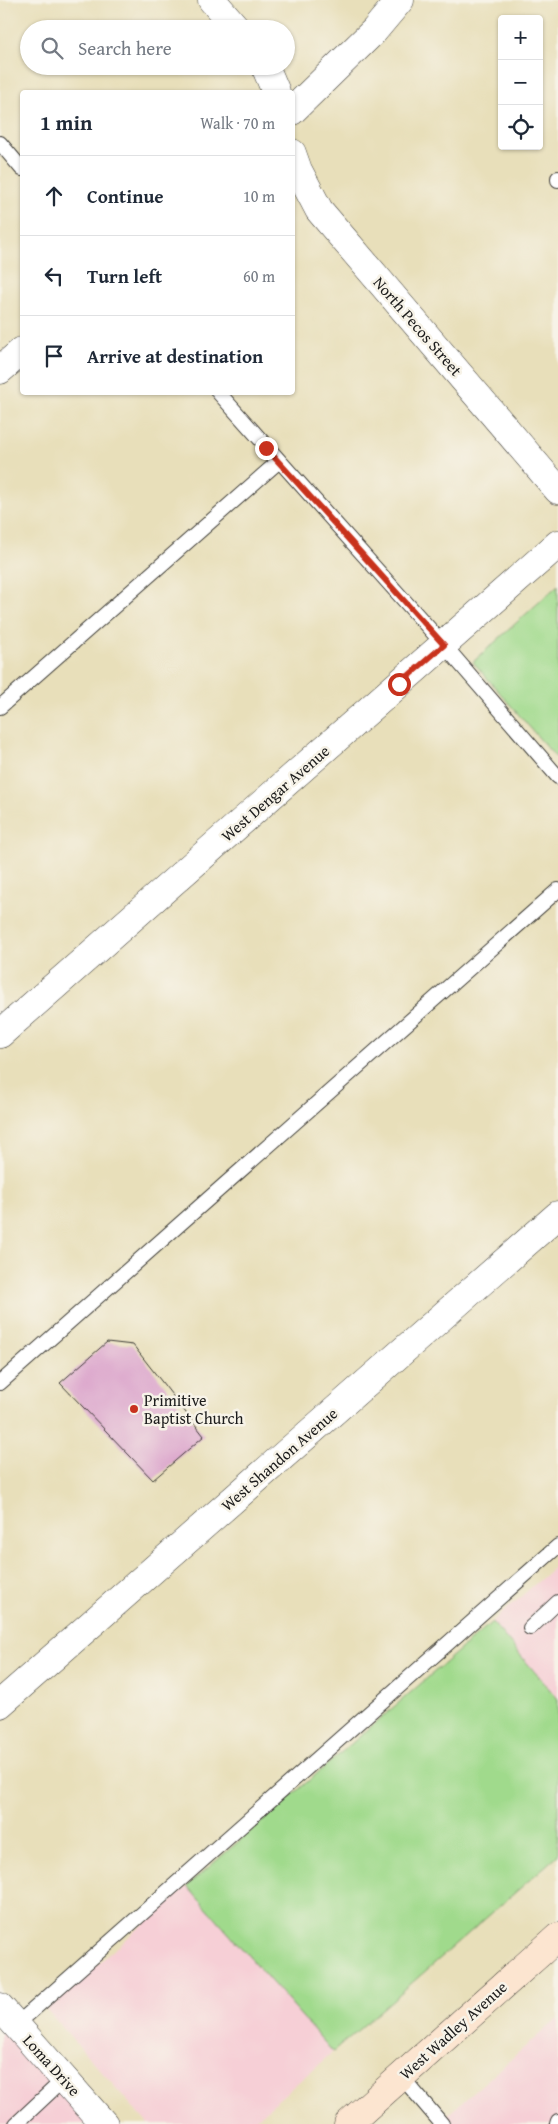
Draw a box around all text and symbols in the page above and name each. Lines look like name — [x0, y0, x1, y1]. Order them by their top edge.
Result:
map controls — [498, 15, 543, 150]
button: + — [498, 15, 543, 60]
search box — [20, 20, 295, 75]
icon: search — [38, 34, 66, 62]
text: Search here — [78, 34, 172, 62]
button: − — [498, 60, 543, 105]
button: locate — [498, 105, 543, 150]
text: 1 min — [40, 107, 92, 138]
text: Walk · 70 m — [200, 111, 275, 135]
icon: ahead — [40, 182, 68, 210]
text: Continue — [87, 182, 164, 210]
text: 10 m — [243, 184, 275, 208]
icon: left — [40, 262, 68, 290]
text: Turn left — [87, 262, 162, 290]
text: 60 m — [243, 264, 275, 288]
street label: North Pecos Street — [368, 271, 468, 381]
icon: arrive — [40, 342, 68, 370]
text: Arrive at destination — [87, 342, 263, 370]
route end — [255, 437, 278, 460]
route start — [388, 673, 411, 696]
street label: West Dengar Avenue — [215, 739, 335, 847]
place label: Primitive Baptist Church — [144, 1388, 243, 1430]
street label: West Shandon Avenue — [215, 1401, 343, 1517]
marker: Primitive Baptist Church — [128, 1403, 140, 1415]
street label: West Wadley Avenue — [394, 1975, 512, 2085]
street label: Loma Drive — [18, 2029, 86, 2101]

